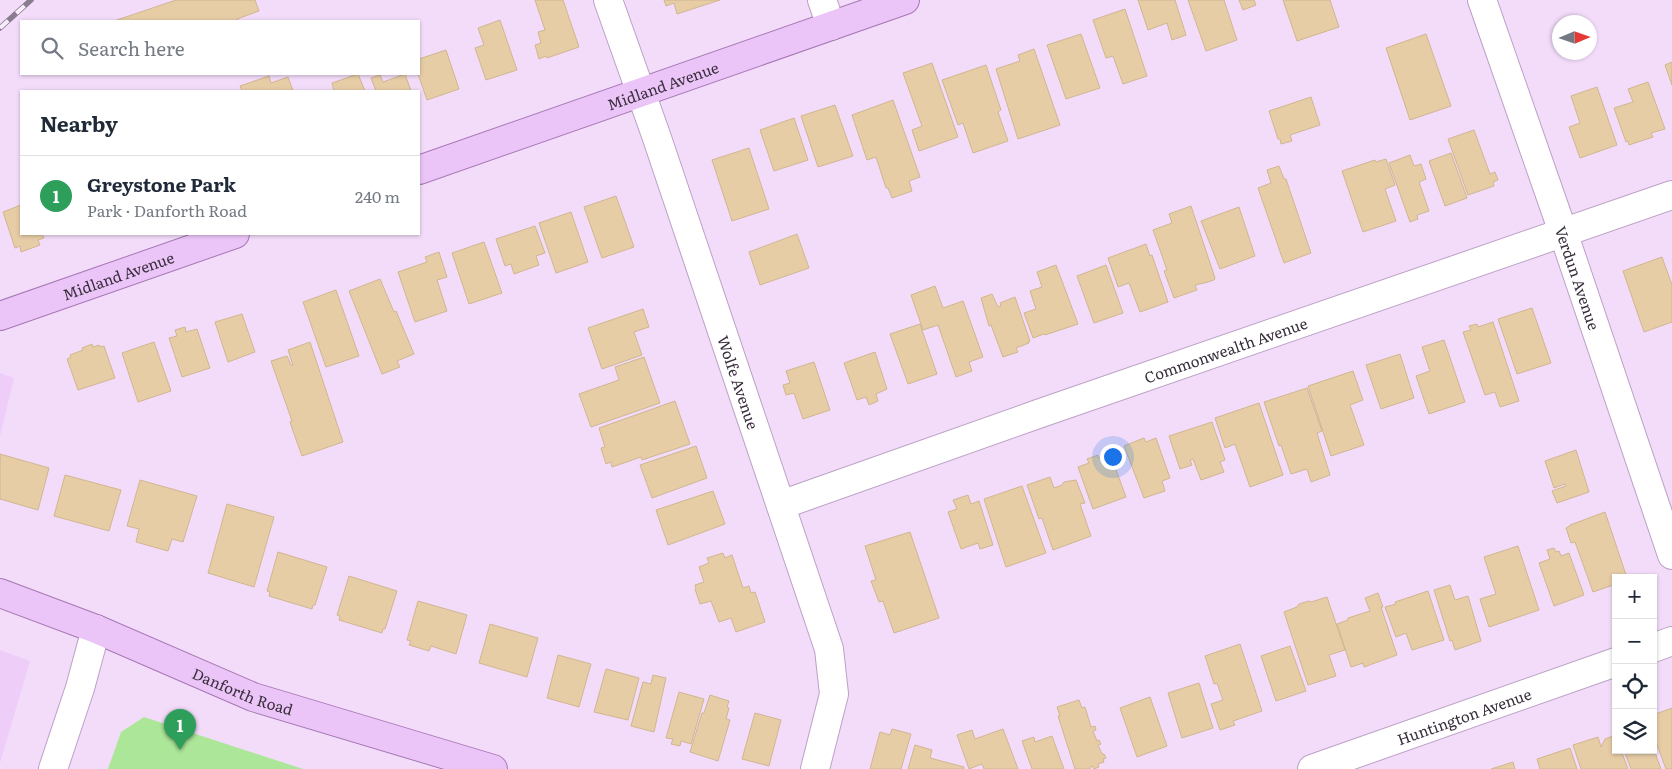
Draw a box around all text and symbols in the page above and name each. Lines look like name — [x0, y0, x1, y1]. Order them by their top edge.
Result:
north arrow — [1552, 15, 1597, 60]
search box — [20, 20, 420, 75]
icon: search — [38, 34, 66, 62]
text: Search here — [78, 34, 185, 62]
street label: Midland Avenue — [604, 55, 722, 115]
text: Nearby — [40, 107, 118, 138]
text: Greystone Park — [87, 170, 236, 198]
text: 1 — [53, 184, 59, 208]
text: 240 m — [355, 184, 400, 208]
text: Park · Danforth Road — [87, 198, 247, 222]
street label: Verdun Avenue — [1550, 223, 1607, 333]
street label: Midland Avenue — [59, 245, 177, 305]
street label: Commonwealth Avenue — [1141, 310, 1310, 388]
street label: Wolfe Avenue — [713, 332, 766, 432]
your location — [1100, 444, 1126, 470]
map controls — [1612, 574, 1657, 754]
button: + — [1612, 574, 1657, 619]
button: − — [1612, 619, 1657, 664]
street label: Danforth Road — [189, 661, 296, 720]
button: locate — [1612, 664, 1657, 709]
street label: Huntington Avenue — [1394, 681, 1534, 750]
pin: 1 — [164, 709, 196, 750]
button: layers — [1612, 709, 1657, 754]

